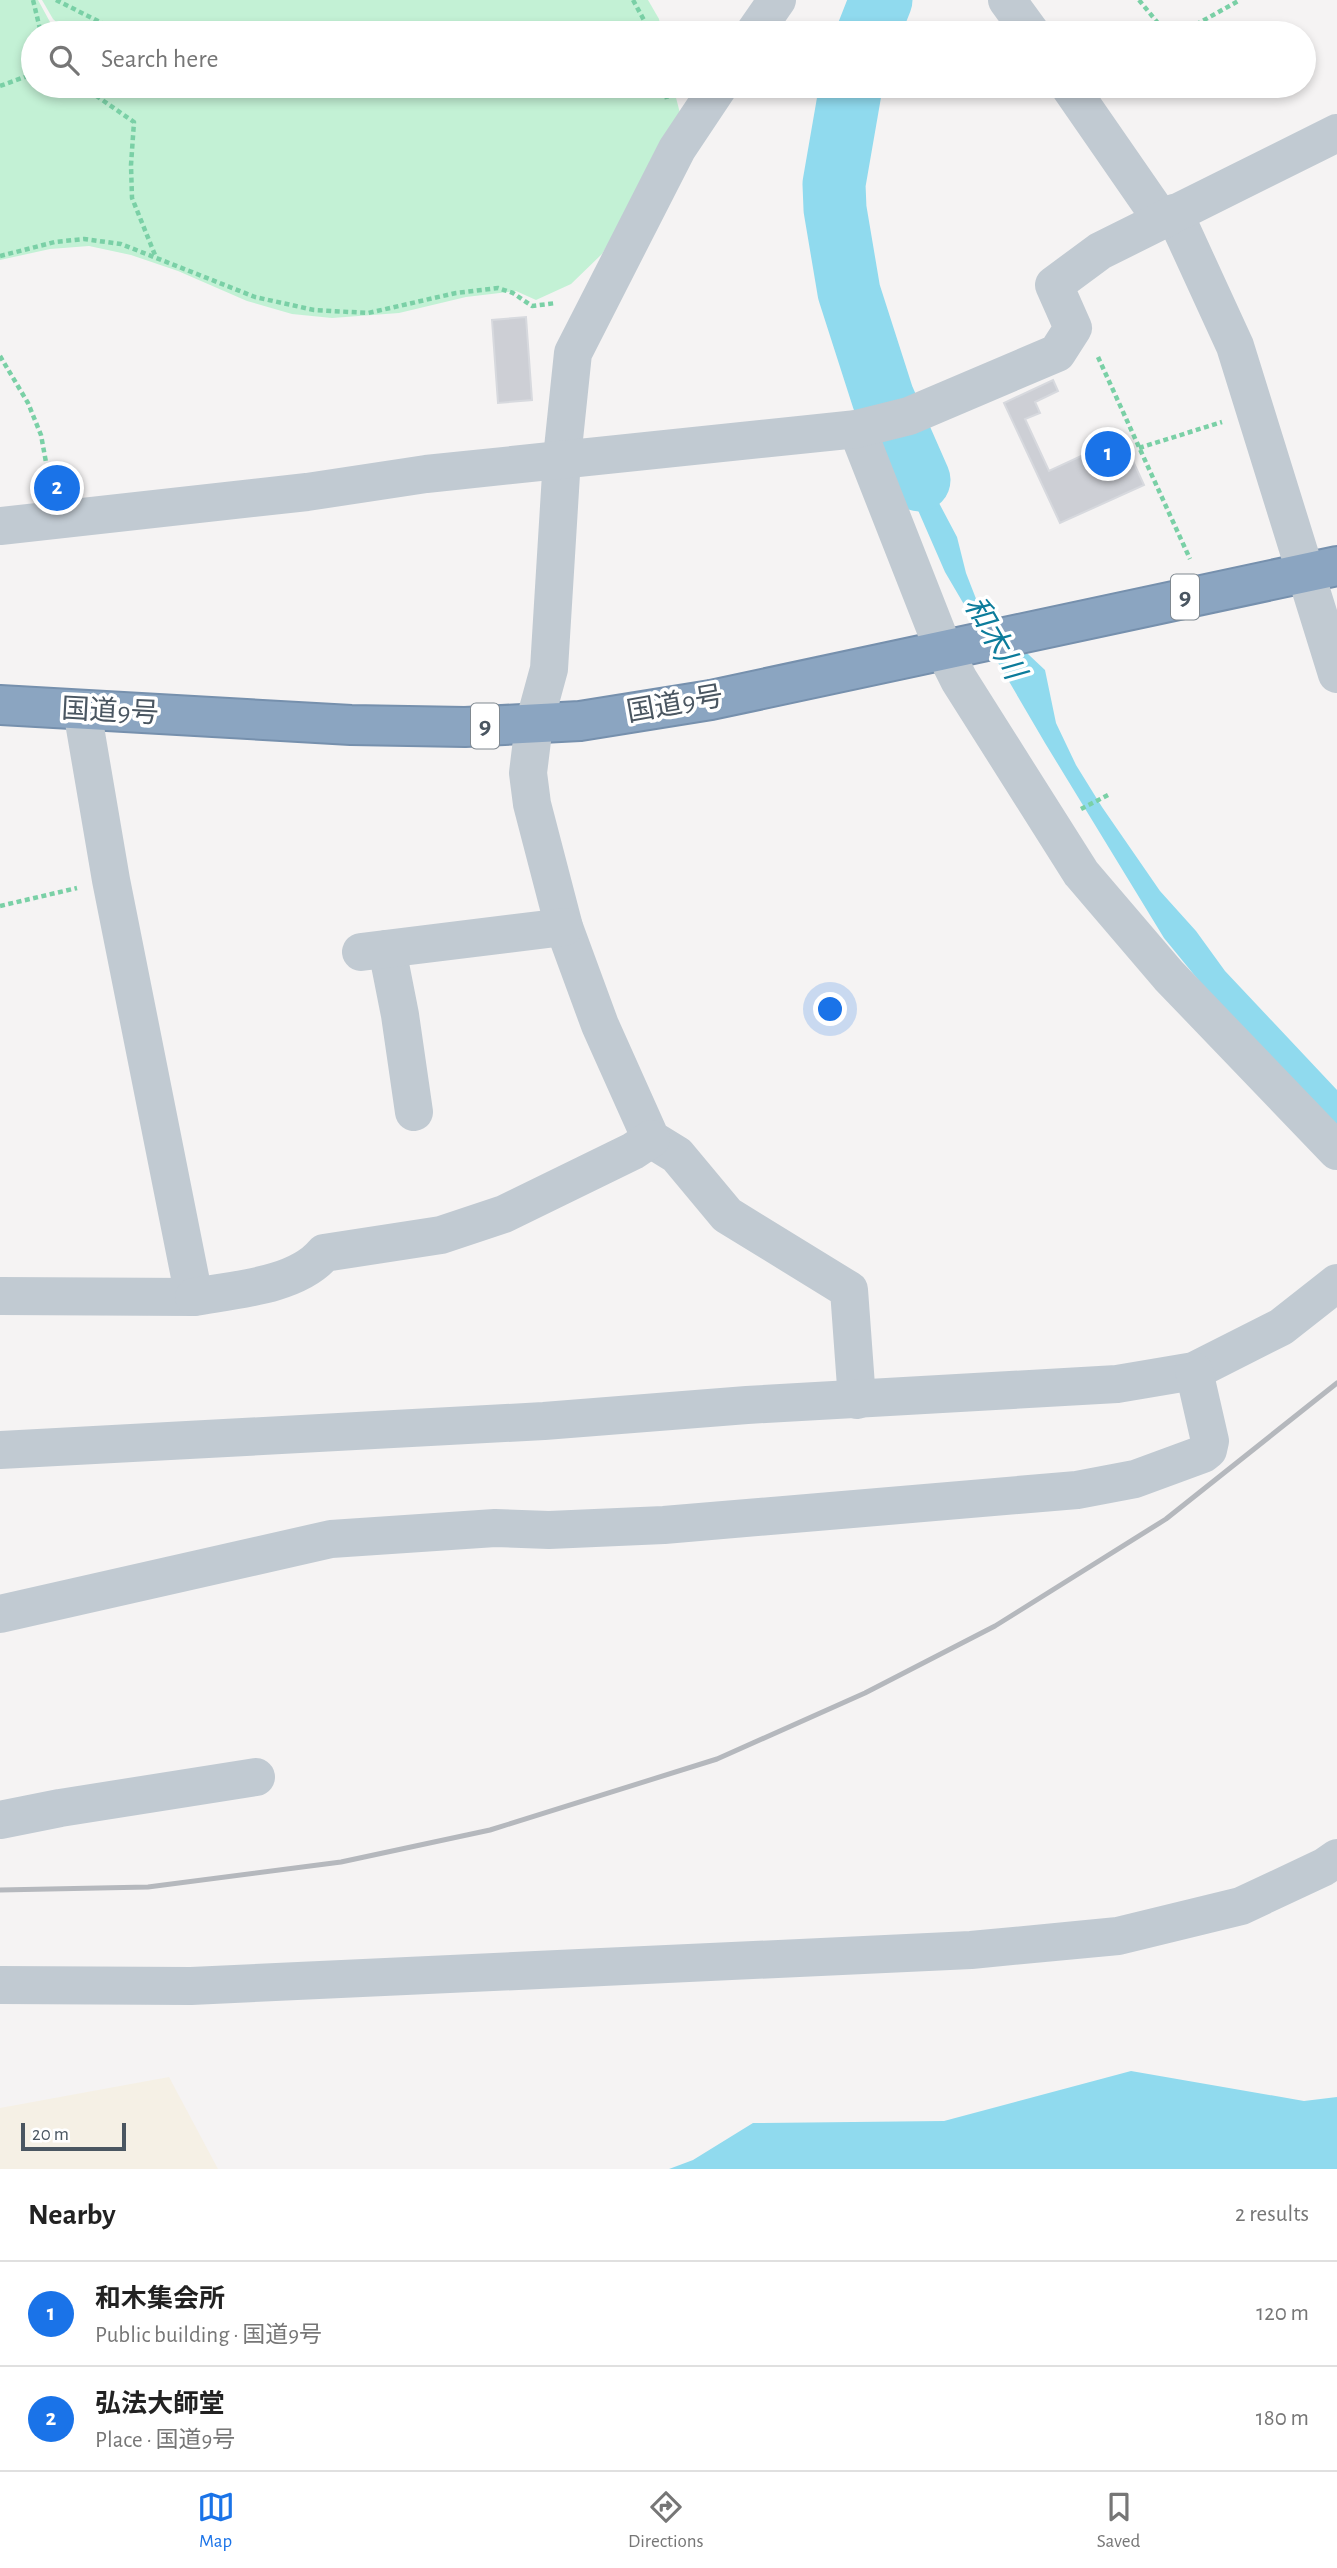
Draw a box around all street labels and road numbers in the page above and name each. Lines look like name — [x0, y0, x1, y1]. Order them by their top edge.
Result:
road number: 9 — [1171, 575, 1199, 620]
street label: 国道9号 — [624, 681, 725, 727]
street label: 国道9号 — [61, 693, 159, 729]
road number: 9 — [471, 704, 499, 748]

